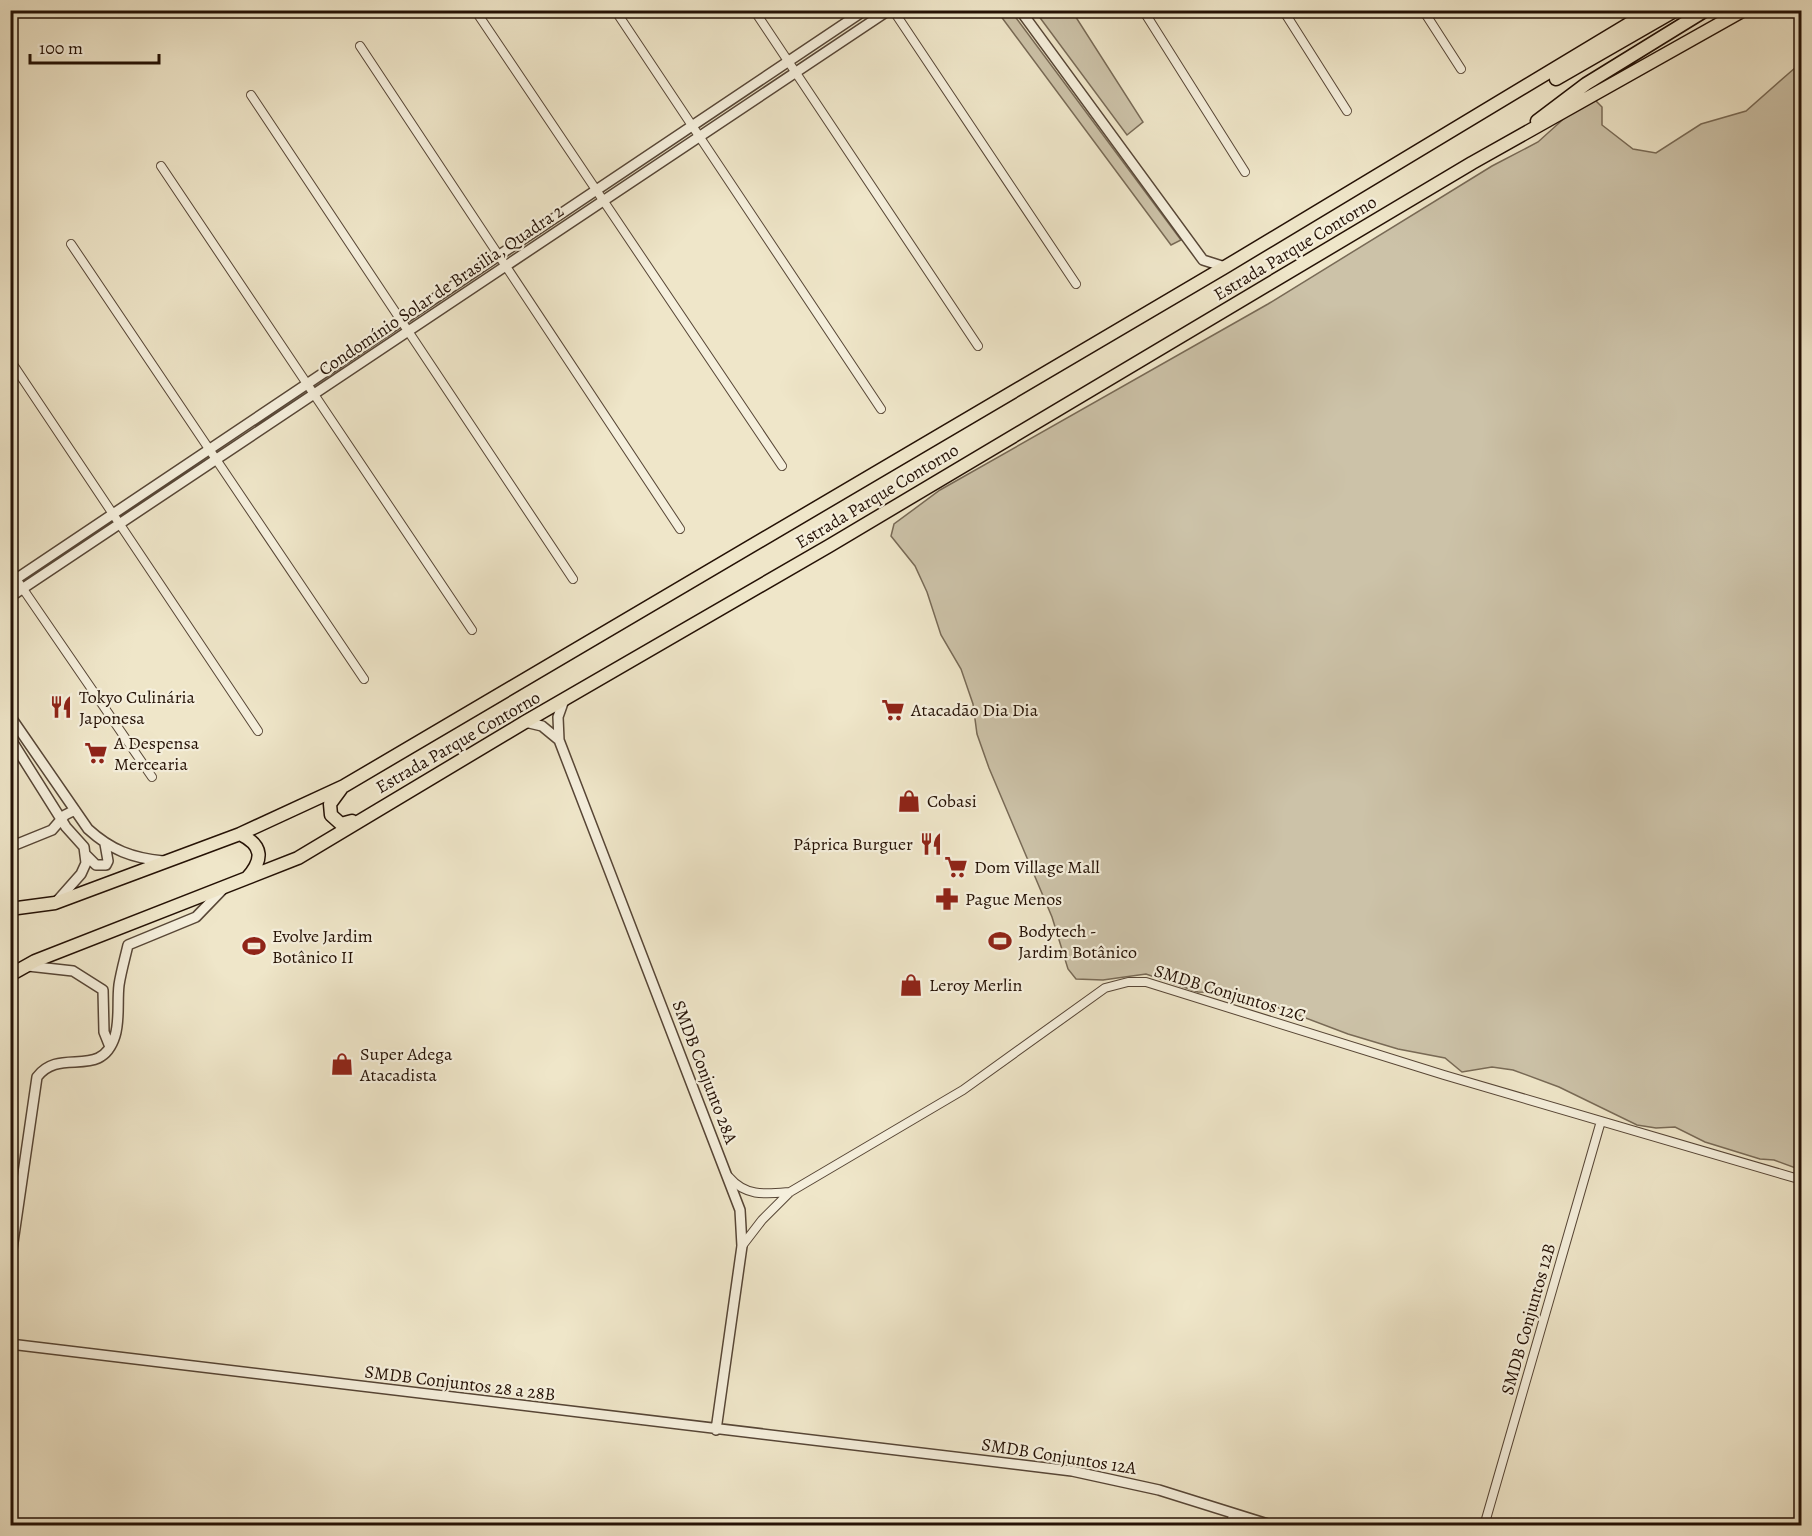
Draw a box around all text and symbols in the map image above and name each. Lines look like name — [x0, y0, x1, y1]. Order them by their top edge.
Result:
scale bar — [30, 27, 159, 65]
text: 100 m — [39, 36, 83, 60]
street label: Estrada Parque Contorno — [1209, 190, 1381, 306]
street label: Condomínio Solar de Brasilia, Quadra 2 — [314, 199, 568, 381]
street label: Estrada Parque Contorno — [791, 438, 963, 554]
place label: Tokyo Culinária Japonesa — [79, 685, 196, 730]
street label: Estrada Parque Contorno — [371, 685, 545, 799]
restaurant icon: Tokyo Culinária Japonesa — [48, 694, 74, 720]
supermarket icon: Atacadão Dia Dia — [880, 697, 906, 723]
place label: Atacadão Dia Dia — [910, 698, 1039, 722]
place label: A Despensa Mercearia — [113, 731, 200, 776]
supermarket icon: A Despensa Mercearia — [83, 740, 109, 766]
shop icon: Cobasi — [896, 788, 922, 814]
place label: Cobasi — [927, 789, 977, 813]
restaurant icon: Páprica Burguer — [918, 831, 944, 857]
place label: Páprica Burguer — [793, 832, 913, 856]
supermarket icon: Dom Village Mall — [943, 854, 969, 880]
place label: Dom Village Mall — [974, 855, 1100, 879]
pharmacy icon: Pague Menos — [934, 886, 960, 912]
place label: Pague Menos — [965, 887, 1062, 911]
place label: Bodytech - Jardim Botânico — [1018, 919, 1137, 964]
place label: Evolve Jardim Botânico II — [272, 924, 373, 969]
sports icon: Bodytech - Jardim Botânico — [987, 928, 1013, 954]
sports icon: Evolve Jardim Botânico II — [241, 933, 267, 959]
street label: SMDB Conjuntos 12C — [1151, 959, 1309, 1027]
shop icon: Leroy Merlin — [898, 972, 924, 998]
place label: Leroy Merlin — [929, 973, 1022, 997]
street label: SMDB Conjunto 28A — [667, 997, 744, 1148]
place label: Super Adega Atacadista — [359, 1042, 453, 1087]
shop icon: Super Adega Atacadista — [329, 1051, 355, 1077]
street label: SMDB Conjuntos 12B — [1495, 1240, 1561, 1398]
street label: SMDB Conjuntos 28 a 28B — [363, 1359, 557, 1407]
street label: SMDB Conjuntos 12A — [980, 1432, 1139, 1480]

